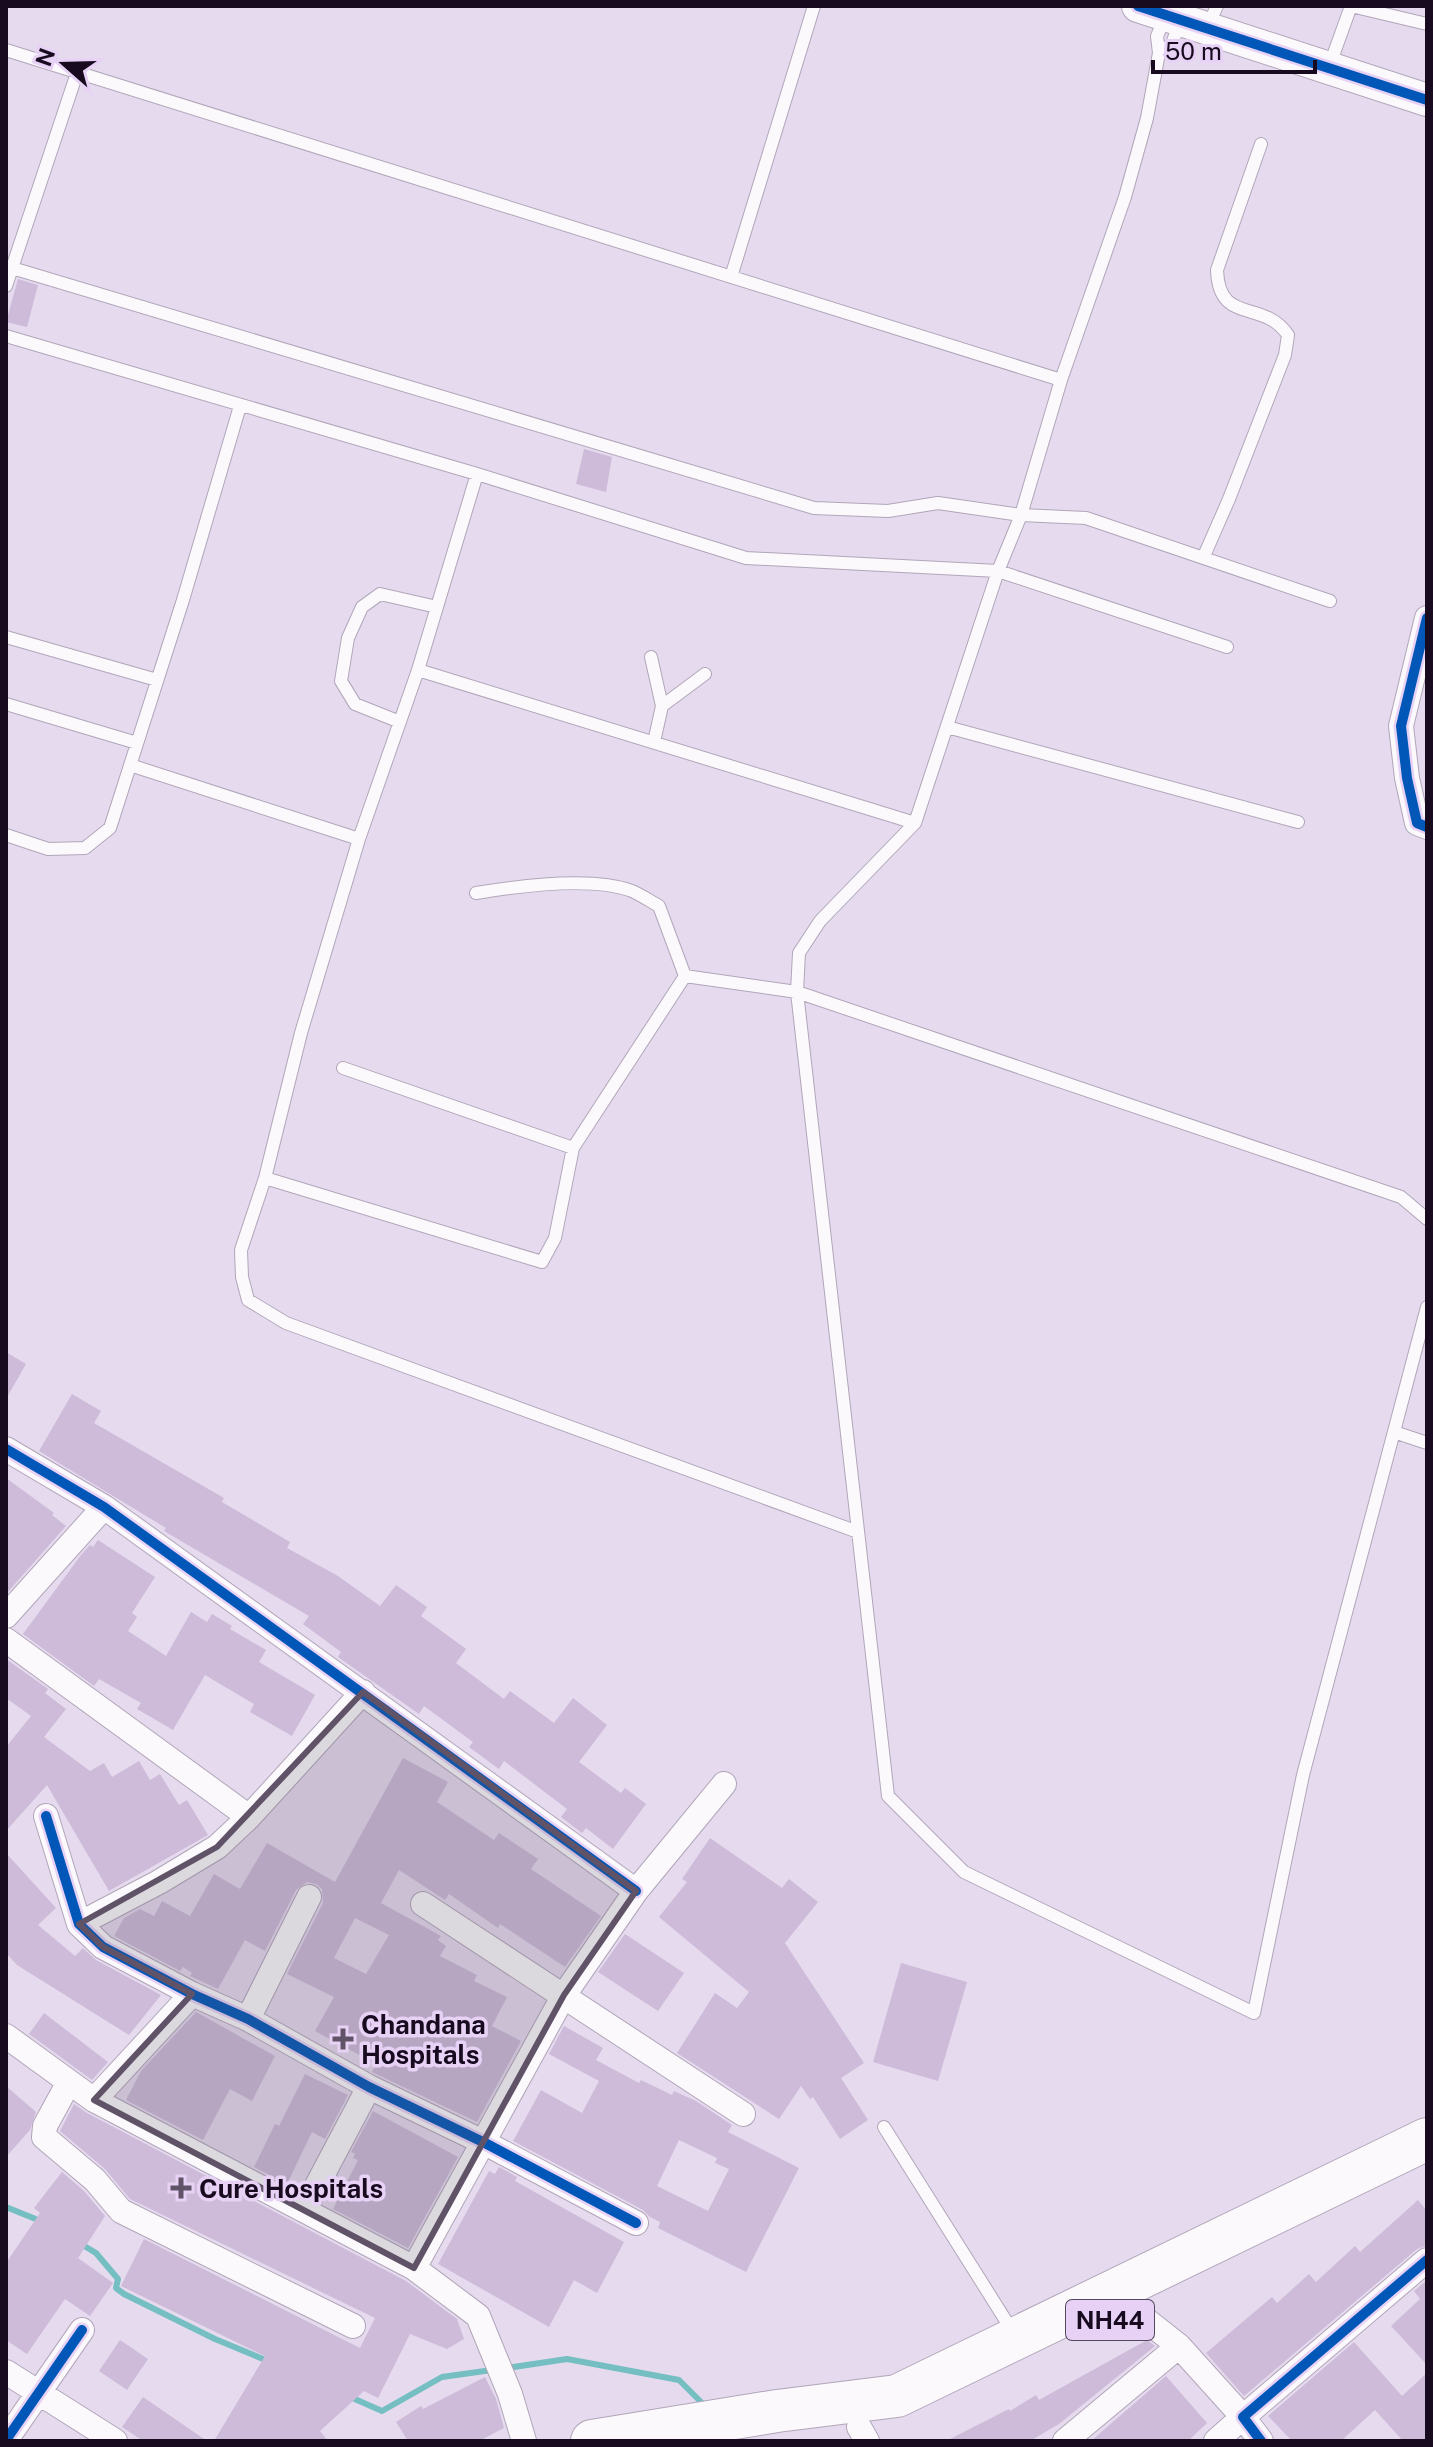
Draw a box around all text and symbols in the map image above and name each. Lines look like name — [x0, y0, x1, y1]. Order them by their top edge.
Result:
north arrow — [24, 24, 104, 104]
scale bar — [1153, 24, 1315, 74]
text: 50 m — [1165, 37, 1222, 65]
text: N — [30, 45, 60, 70]
place label: Chandana Hospitals — [361, 2009, 486, 2070]
marker: Chandana Hospitals — [332, 2028, 354, 2050]
place label: Cure Hospitals — [199, 2173, 383, 2204]
marker: Cure Hospitals — [170, 2177, 192, 2199]
road number: NH44 — [1066, 2300, 1154, 2340]

